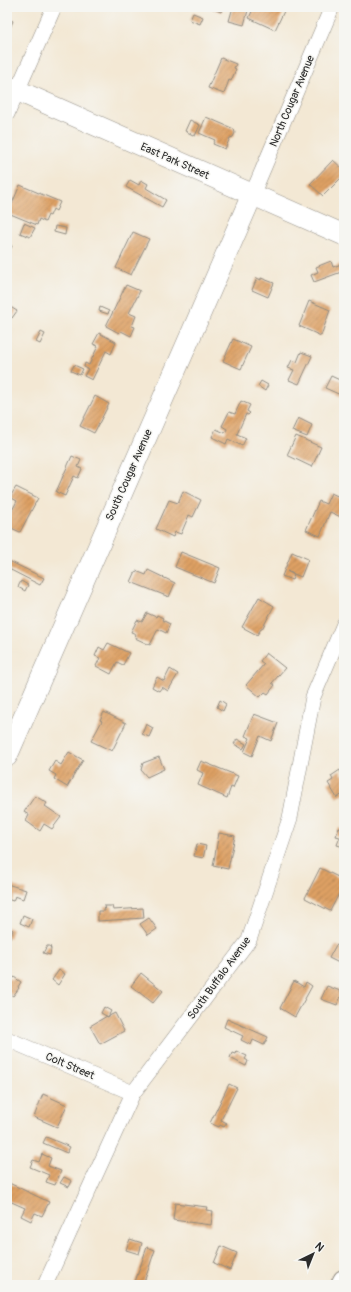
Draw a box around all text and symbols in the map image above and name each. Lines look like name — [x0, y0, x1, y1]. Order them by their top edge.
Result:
street label: North Cougar Avenue — [267, 53, 317, 149]
street label: East Park Street — [139, 140, 212, 182]
street label: South Cougar Avenue — [103, 427, 155, 523]
street label: South Buffalo Avenue — [185, 934, 254, 1022]
street label: Colt Street — [44, 1050, 97, 1082]
north arrow — [293, 1234, 333, 1274]
text: N — [312, 1240, 327, 1255]

